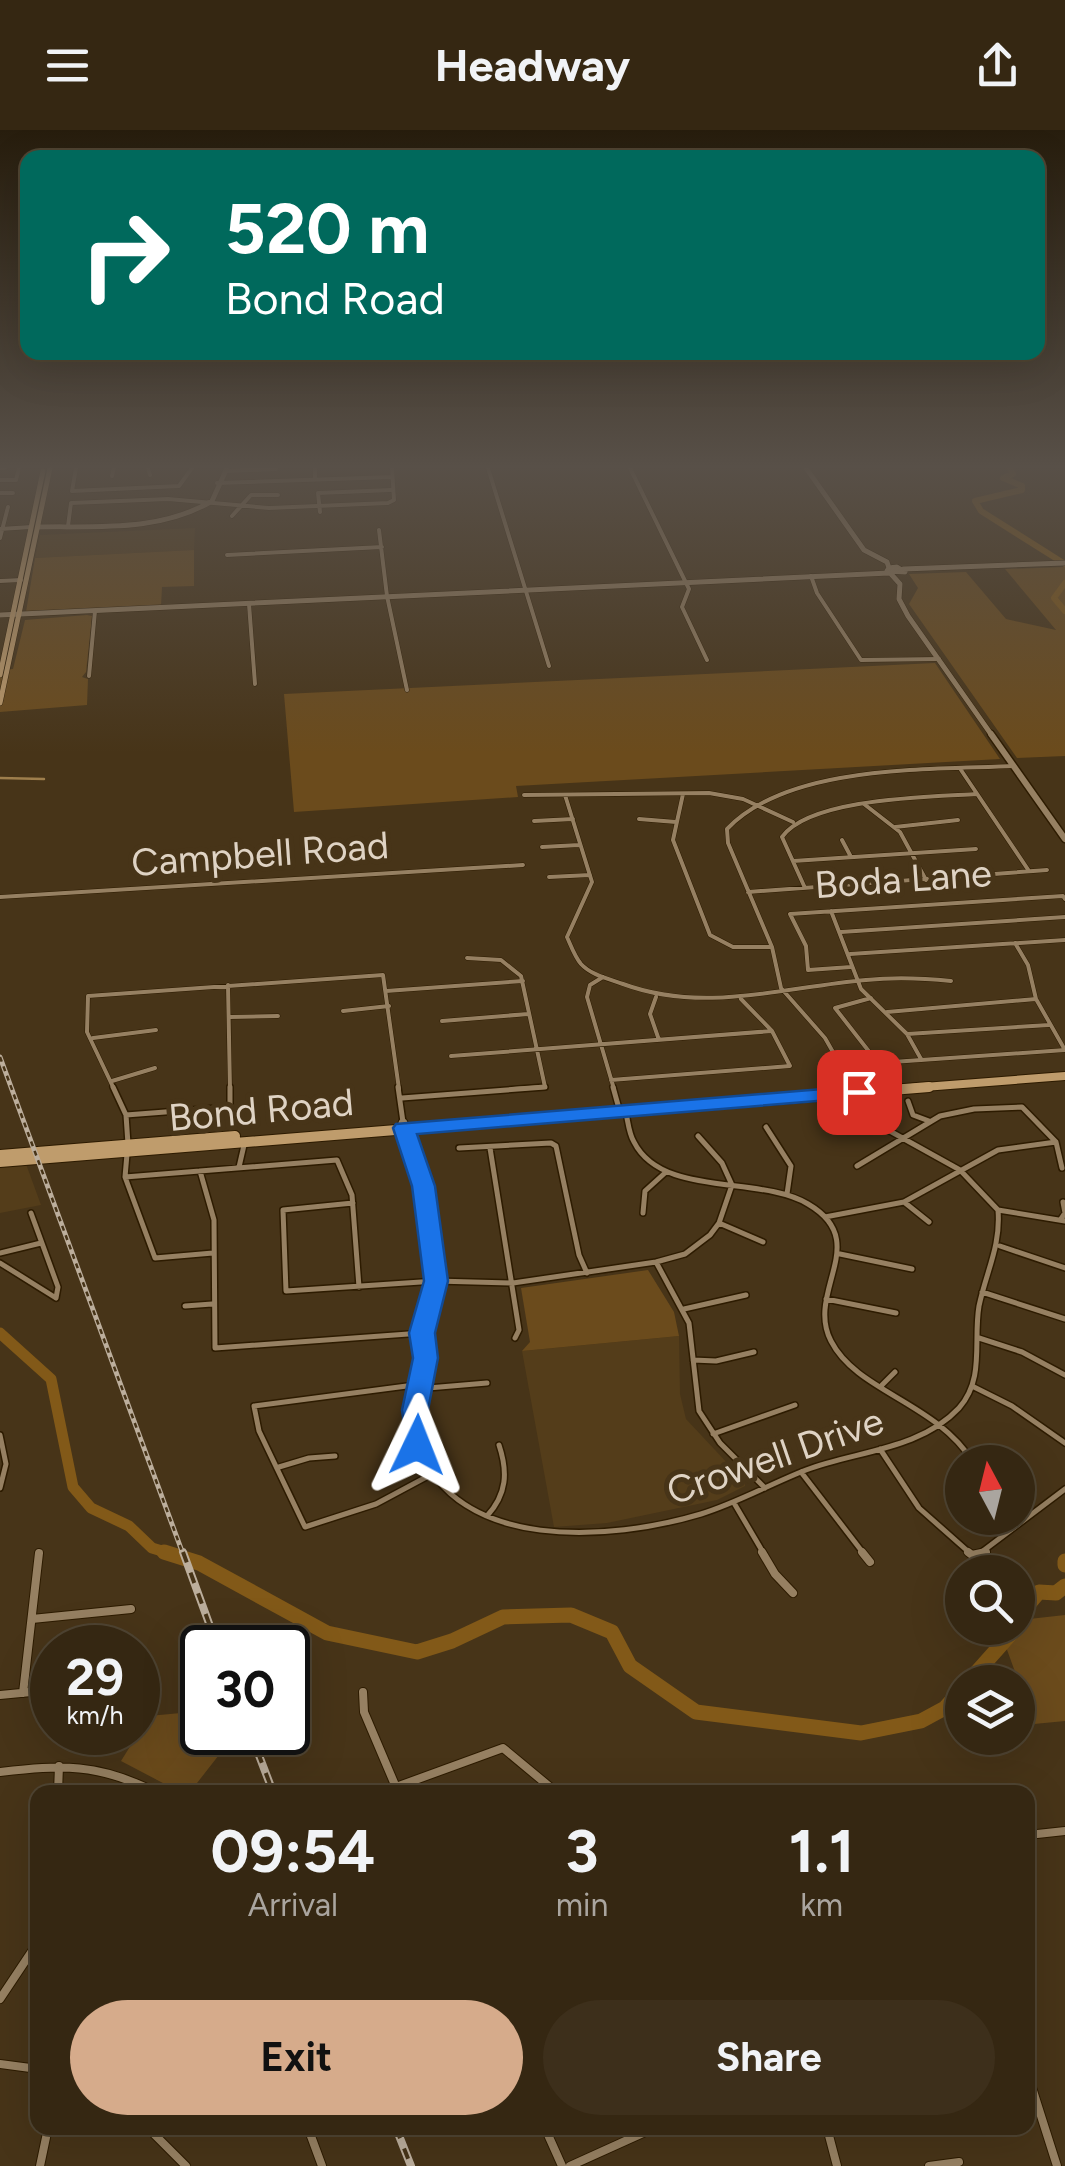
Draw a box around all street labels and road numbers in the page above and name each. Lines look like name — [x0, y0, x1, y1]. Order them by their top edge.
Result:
street label: Campbell Road — [130, 822, 390, 886]
street label: Boda Lane — [813, 850, 993, 908]
street label: Bond Road — [167, 1079, 355, 1141]
street label: Crowell Drive — [661, 1397, 889, 1515]

